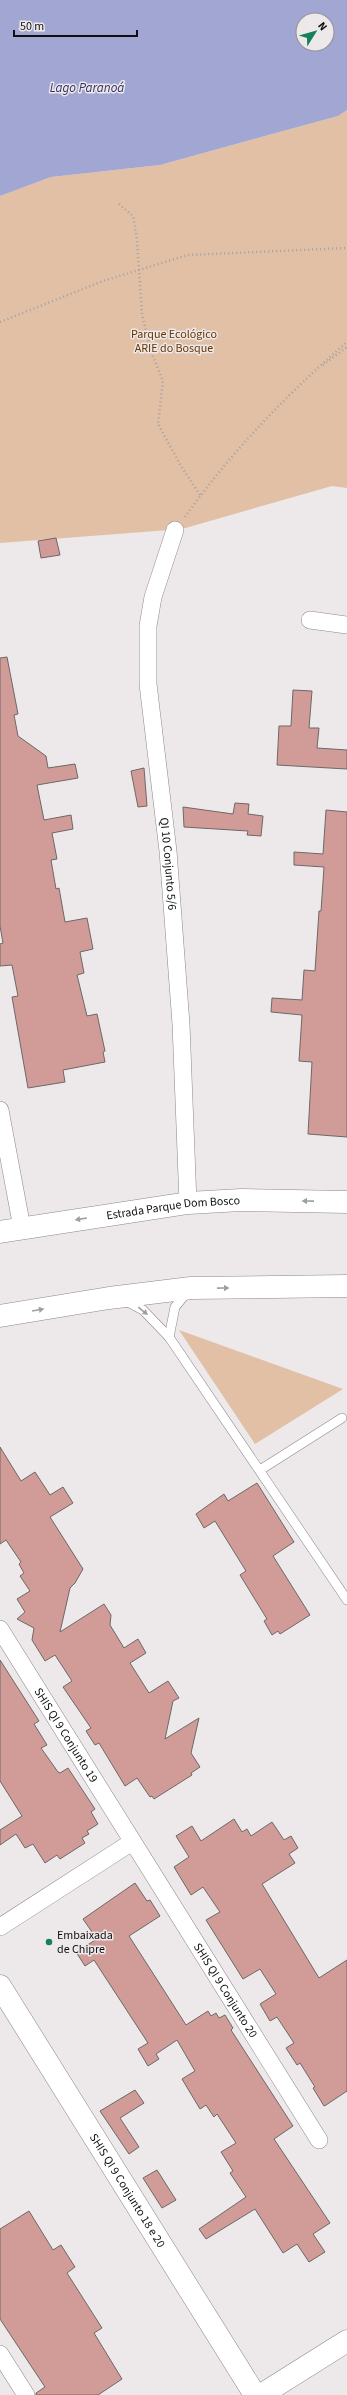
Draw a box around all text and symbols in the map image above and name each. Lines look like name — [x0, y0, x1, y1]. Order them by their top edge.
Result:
scale bar — [14, 12, 137, 38]
north arrow — [295, 12, 335, 52]
text: 50 m — [20, 18, 44, 35]
text: N — [314, 19, 331, 34]
water label: Lago Paranoá — [50, 79, 124, 97]
park label: Parque Ecológico ARIE do Bosque — [131, 326, 217, 357]
street label: QI 10 Conjunto 5/6 — [155, 817, 180, 911]
street label: Estrada Parque Dom Bosco — [105, 1192, 241, 1224]
one-way arrow — [301, 1198, 314, 1204]
one-way arrow — [75, 1216, 87, 1222]
one-way arrow — [217, 1285, 230, 1291]
one-way arrow — [138, 1306, 148, 1315]
one-way arrow — [32, 1307, 45, 1313]
street label: SHIS QI 9 Conjunto 19 — [30, 1685, 102, 1786]
place label: Embaixada de Chipre — [57, 1927, 113, 1958]
marker: Embaixada de Chipre — [44, 1937, 54, 1947]
street label: SHIS QI 9 Conjunto 20 — [189, 1940, 261, 2041]
street label: SHIS QI 9 Conjunto 18 e 20 — [85, 2130, 169, 2251]

